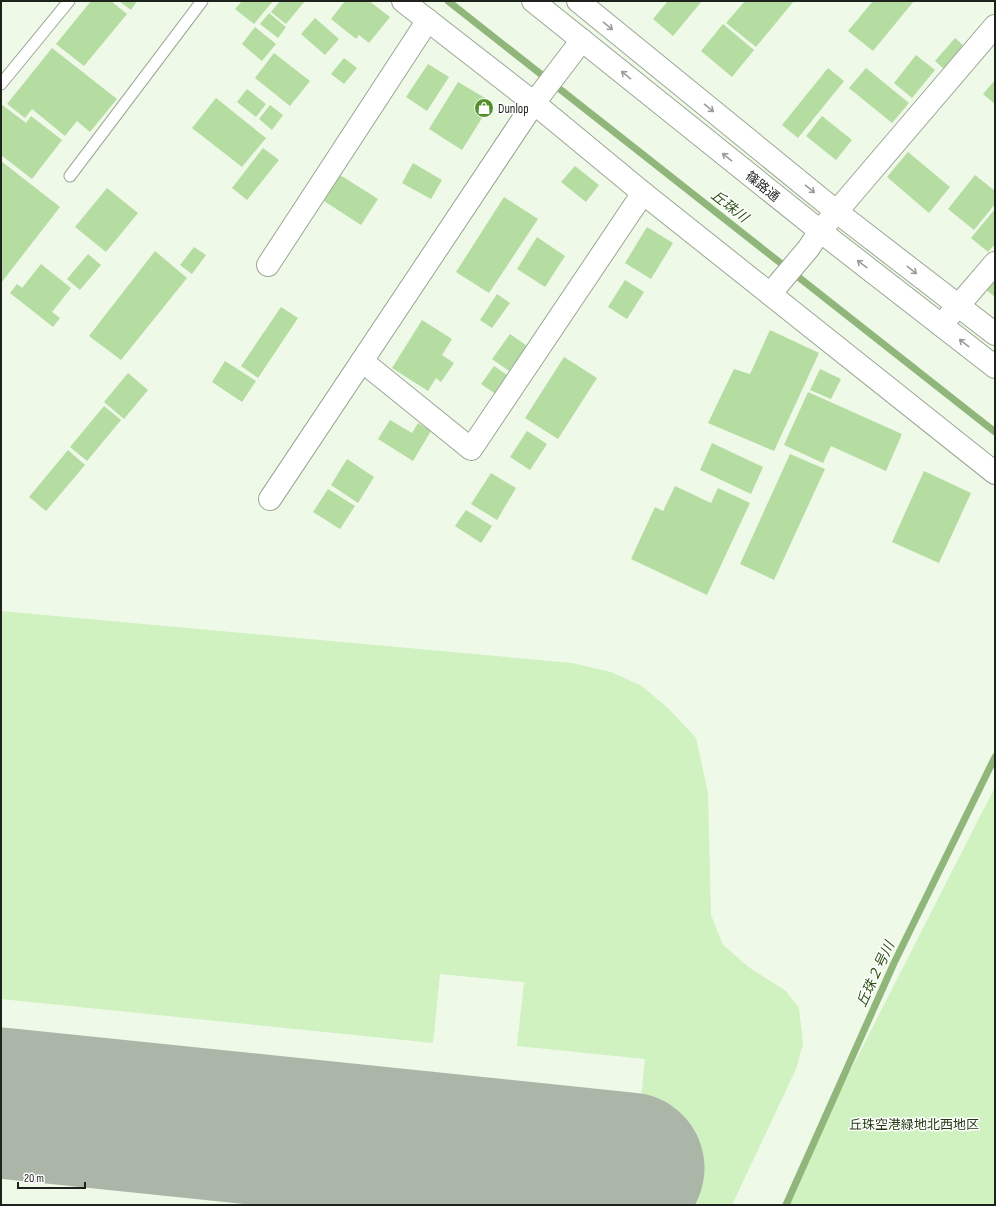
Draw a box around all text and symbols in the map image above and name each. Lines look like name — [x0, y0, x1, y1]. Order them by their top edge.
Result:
one-way arrow — [603, 21, 613, 30]
one-way arrow — [620, 71, 631, 79]
shop icon: Dunlop — [473, 97, 495, 119]
place label: Dunlop — [498, 101, 529, 117]
one-way arrow — [704, 103, 714, 112]
one-way arrow — [722, 152, 732, 161]
street label: 篠路通 — [742, 168, 783, 205]
one-way arrow — [804, 185, 815, 194]
water label: 丘珠川 — [708, 187, 753, 227]
one-way arrow — [856, 259, 867, 268]
one-way arrow — [907, 266, 918, 274]
one-way arrow — [959, 339, 970, 348]
water label: 丘珠２号川 — [853, 937, 899, 1010]
park label: 丘珠空港緑地北西地区 — [849, 1117, 979, 1133]
scale bar — [18, 1164, 85, 1190]
text: 20 m — [24, 1171, 44, 1186]

